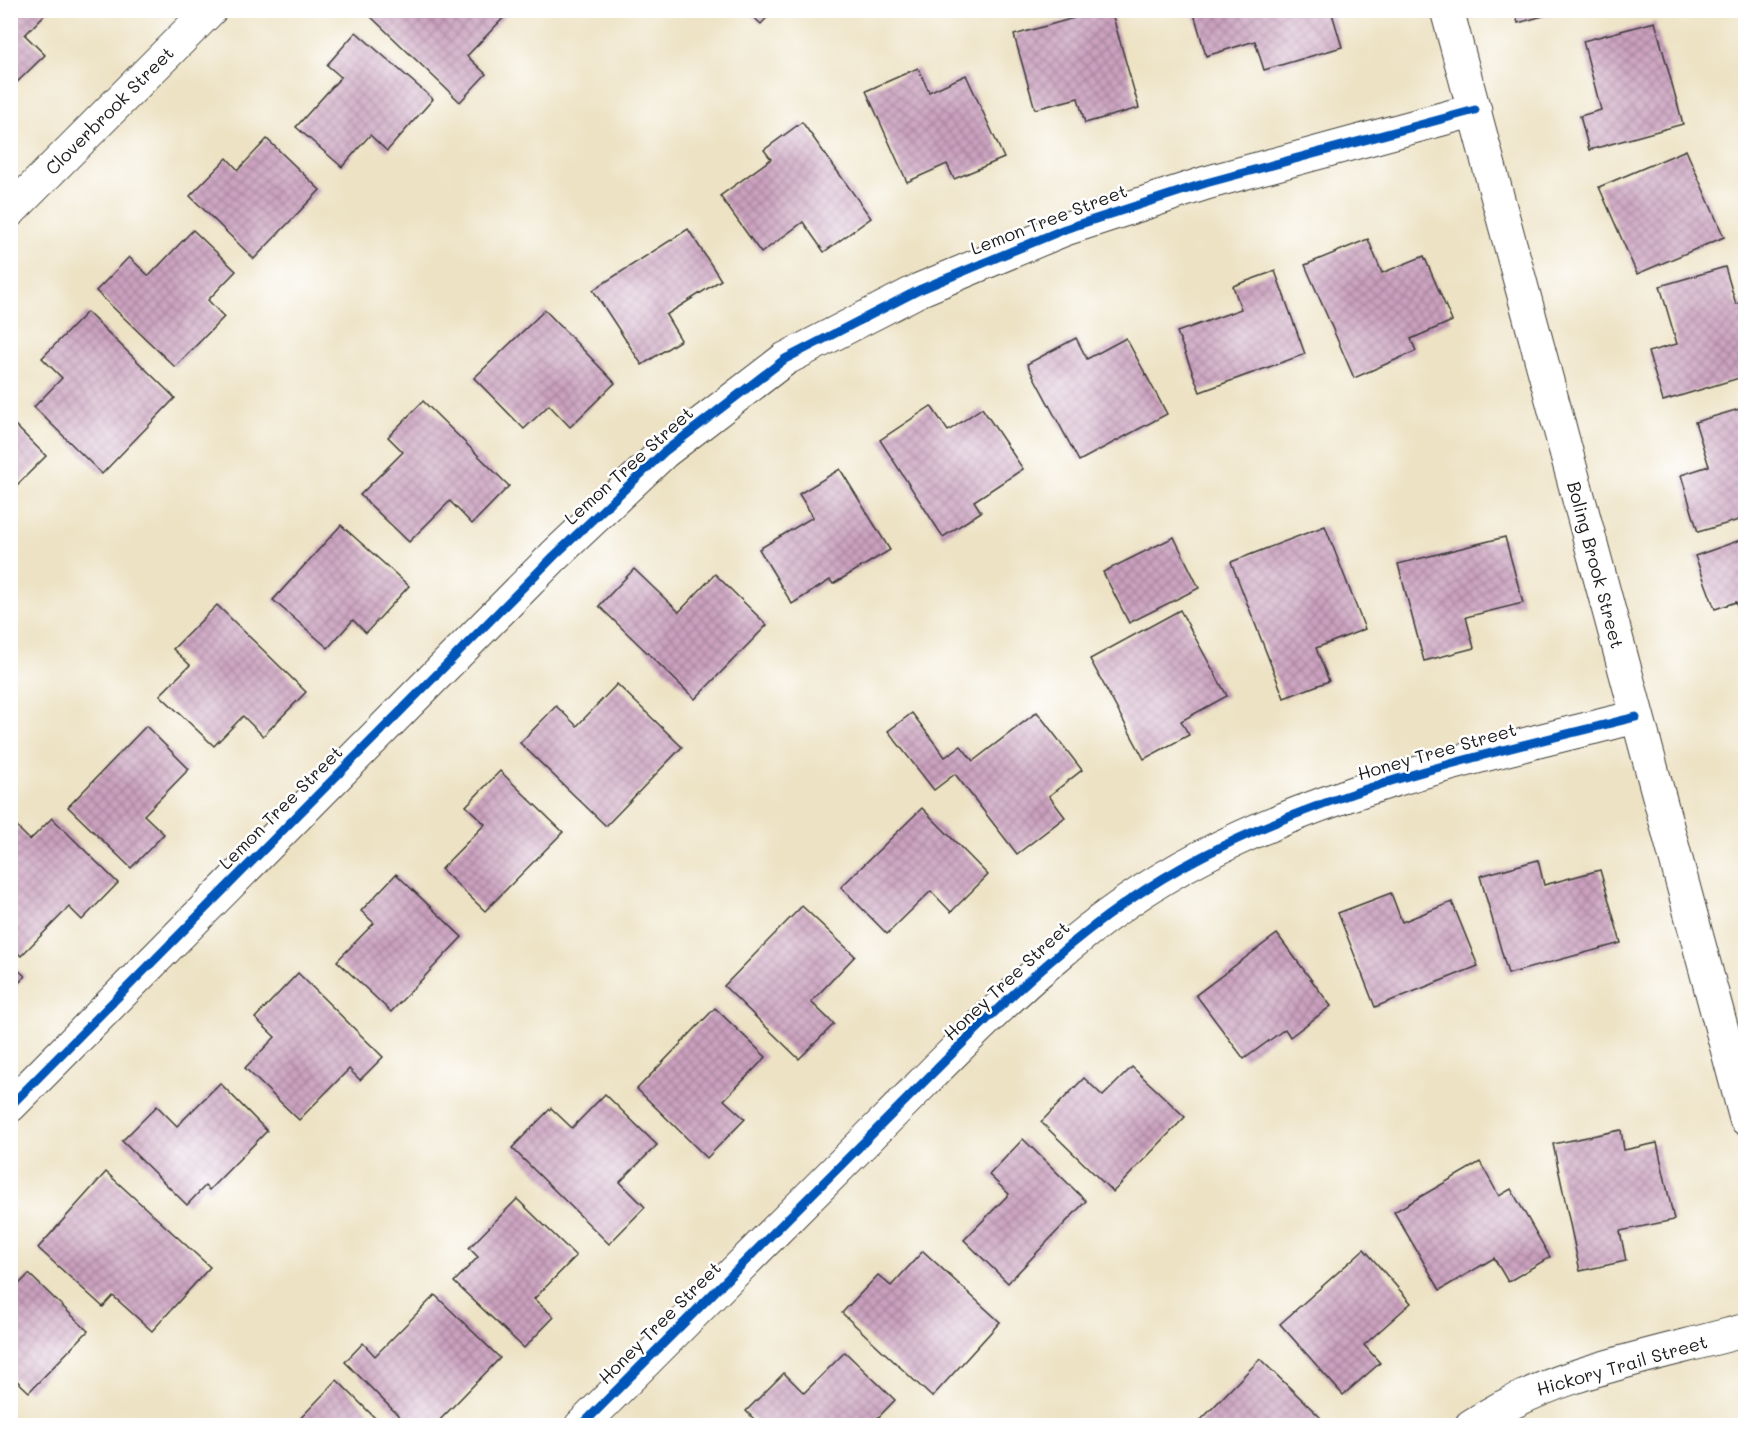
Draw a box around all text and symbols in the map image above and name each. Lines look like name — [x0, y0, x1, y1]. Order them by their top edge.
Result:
street label: Cloverbrook Street — [40, 41, 179, 180]
street label: Lemon Tree Street — [967, 178, 1130, 260]
street label: Lemon Tree Street — [559, 401, 698, 530]
street label: Boling Brook Street — [1562, 478, 1630, 651]
street label: Honey Tree Street — [1355, 717, 1519, 785]
street label: Lemon Tree Street — [213, 740, 347, 874]
street label: Honey Tree Street — [938, 916, 1075, 1045]
street label: Honey Tree Street — [593, 1256, 726, 1389]
street label: Hickory Trail Street — [1533, 1329, 1710, 1401]

